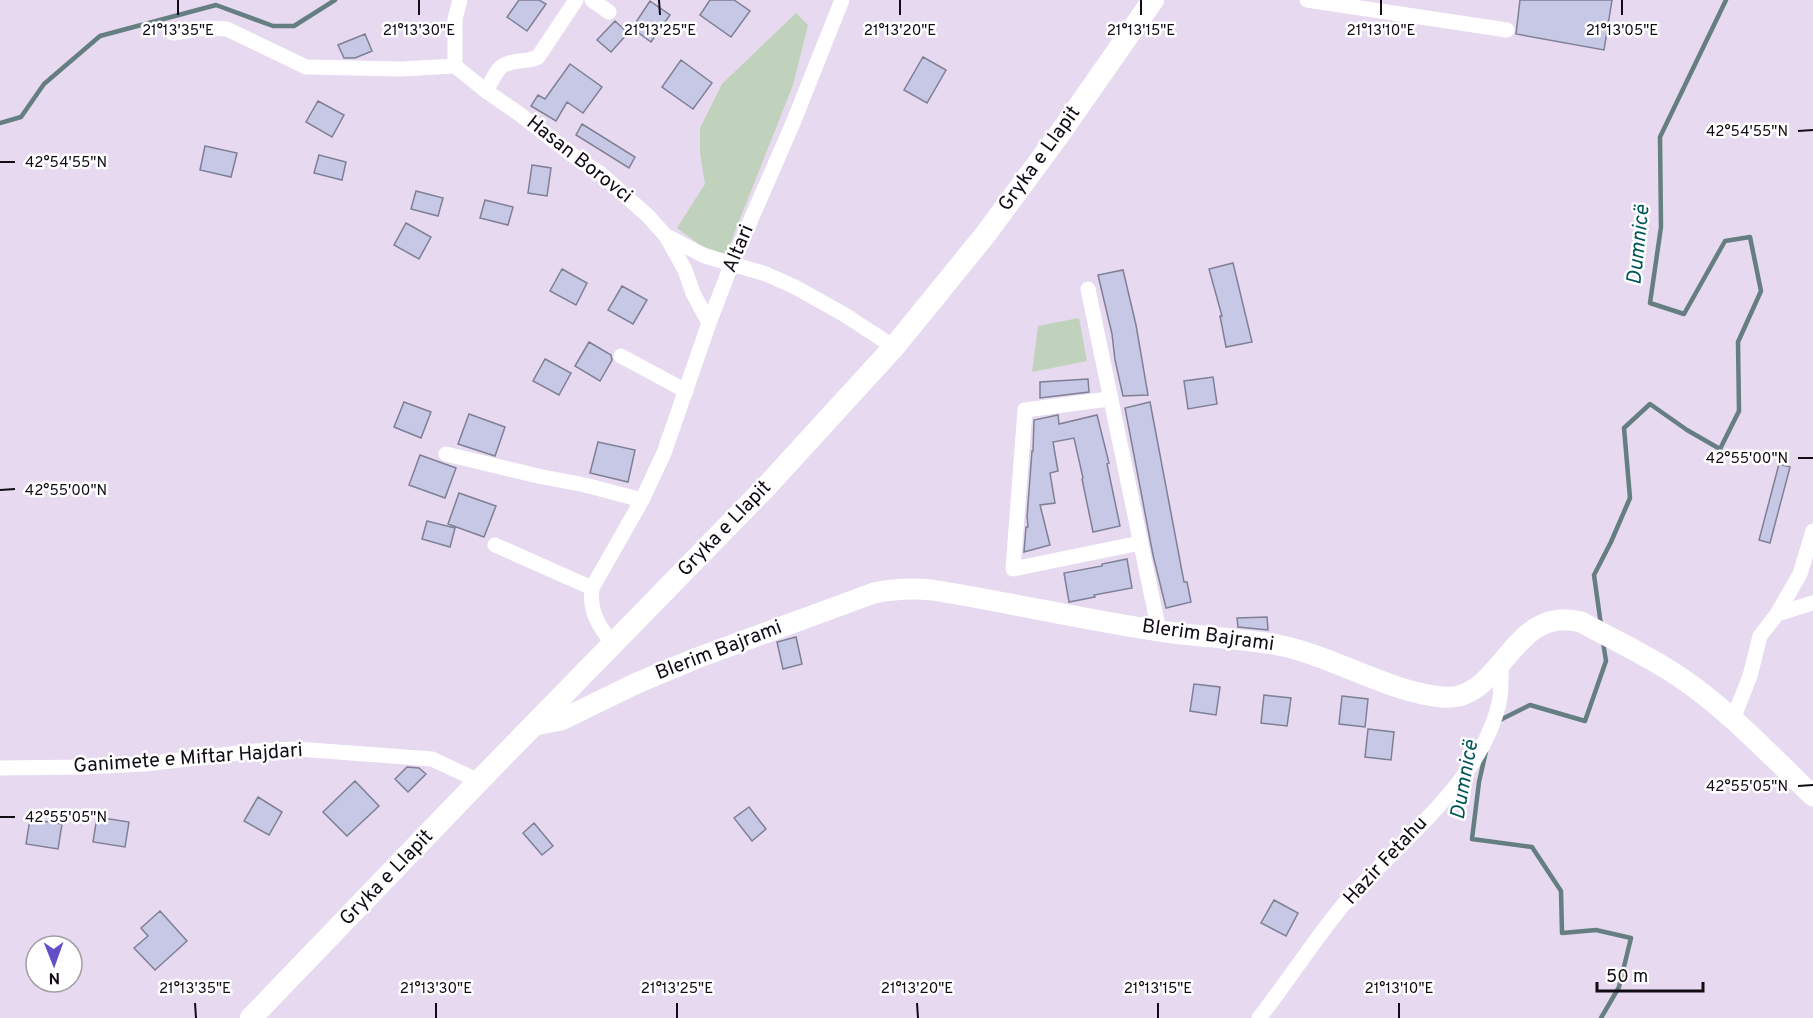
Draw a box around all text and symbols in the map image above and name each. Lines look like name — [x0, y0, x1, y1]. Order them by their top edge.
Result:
text: 21°13'35"E — [142, 22, 214, 41]
text: 21°13'30"E — [383, 22, 455, 41]
text: 21°13'25"E — [624, 22, 696, 41]
text: 21°13'20"E — [864, 22, 936, 41]
text: 21°13'15"E — [1107, 22, 1175, 41]
text: 21°13'10"E — [1347, 22, 1416, 41]
text: 21°13'05"E — [1586, 22, 1658, 41]
street label: Gryka e Llapit — [993, 101, 1087, 217]
street label: Hasan Borovci — [521, 110, 637, 210]
text: 42°54'55"N — [1706, 123, 1788, 142]
text: 42°54'55"N — [25, 154, 107, 173]
water label: Dumnicë — [1621, 203, 1657, 286]
street label: Altari — [717, 221, 761, 277]
text: 42°55'00"N — [1706, 450, 1788, 469]
street label: Gryka e Llapit — [672, 475, 778, 583]
text: 42°55'00"N — [25, 482, 107, 501]
street label: Blerim Bajrami — [1140, 614, 1276, 658]
street label: Blerim Bajrami — [652, 615, 786, 687]
water label: Dumnicë — [1445, 737, 1485, 822]
street label: Ganimete e Miftar Hajdari — [72, 738, 304, 780]
text: 42°55'05"N — [1706, 778, 1788, 797]
text: 42°55'05"N — [25, 809, 107, 828]
street label: Hazir Fetahu — [1338, 811, 1434, 911]
street label: Gryka e Llapit — [334, 824, 440, 932]
north arrow — [24, 934, 84, 994]
scale bar — [1597, 955, 1704, 993]
text: 50 m — [1606, 966, 1648, 989]
text: N — [48, 967, 60, 987]
text: 21°13'35"E — [159, 980, 231, 999]
text: 21°13'30"E — [400, 980, 472, 999]
text: 21°13'25"E — [641, 980, 713, 999]
text: 21°13'20"E — [881, 980, 953, 999]
text: 21°13'15"E — [1124, 980, 1192, 999]
text: 21°13'10"E — [1365, 980, 1434, 999]

